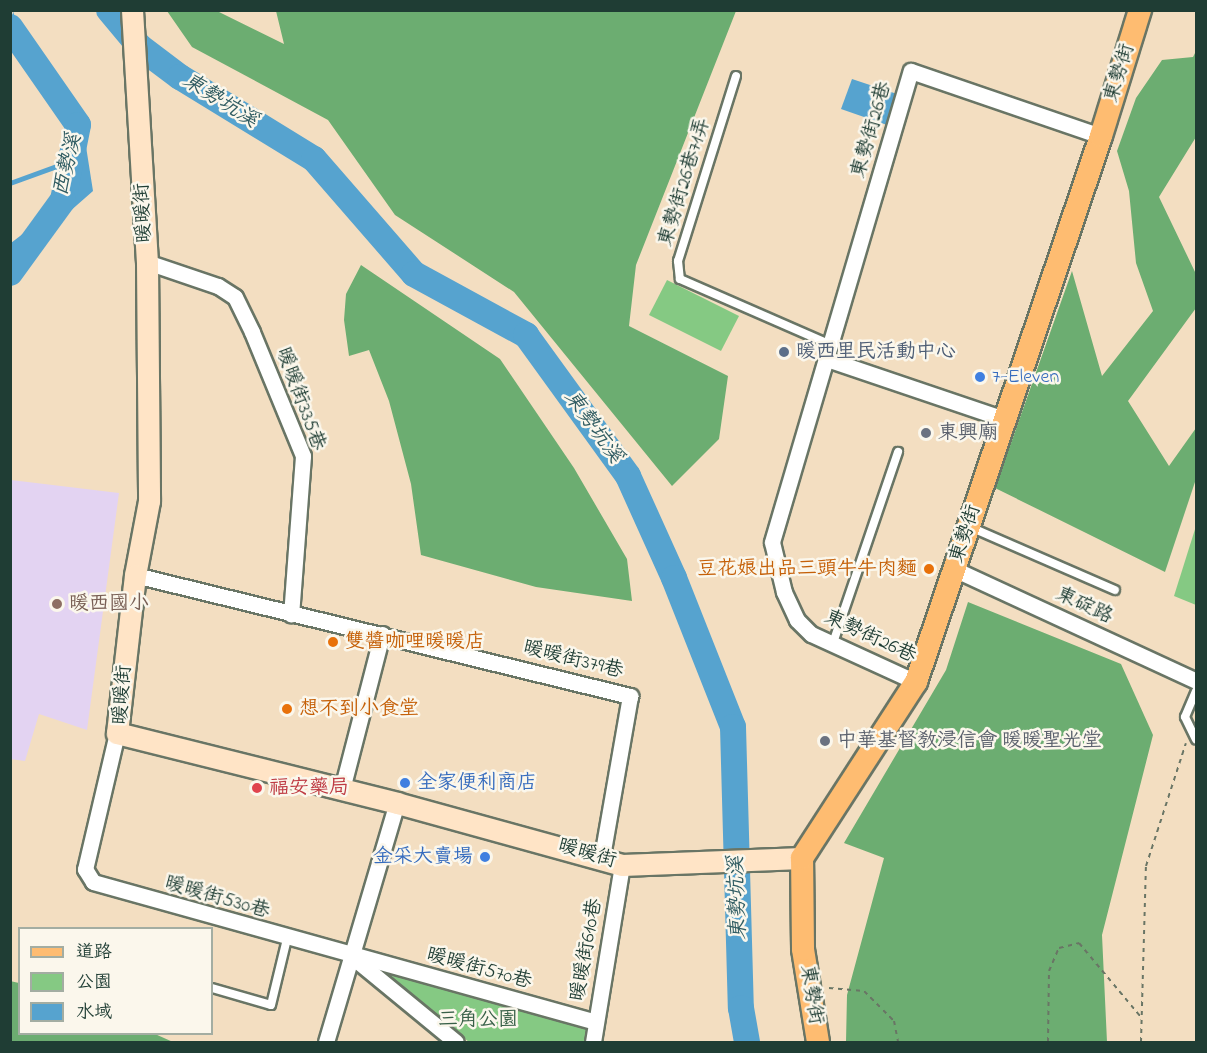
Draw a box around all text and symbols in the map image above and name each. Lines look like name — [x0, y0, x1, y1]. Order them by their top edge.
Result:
street label: 東勢街 — [1100, 41, 1140, 105]
water label: 東勢坑溪 — [178, 68, 262, 134]
street label: 東勢街26巷 — [847, 79, 897, 181]
street label: 東勢街26巷71弄 — [654, 115, 716, 249]
water label: 西勢溪 — [49, 131, 87, 199]
street label: 暖暖街 — [130, 182, 158, 244]
place label: 暖西里民活動中心 — [796, 340, 956, 364]
street label: 暖暖街335巷 — [270, 344, 330, 454]
marker: 暖西里民活動中心 — [777, 345, 791, 359]
place label: 7-Eleven — [992, 365, 1059, 389]
marker: 7-Eleven — [973, 370, 987, 384]
water label: 東勢坑溪 — [558, 386, 628, 468]
place label: 東興廟 — [938, 421, 998, 445]
marker: 東興廟 — [919, 426, 933, 440]
street label: 東勢街 — [945, 502, 987, 566]
place label: 豆花娘出品三頭牛牛肉麵 — [697, 557, 917, 581]
marker: 豆花娘出品三頭牛牛肉麵 — [922, 562, 936, 576]
street label: 東碇路 — [1052, 582, 1116, 630]
place label: 暖西國小 — [69, 592, 149, 616]
marker: 暖西國小 — [50, 597, 64, 611]
street label: 東勢街26巷 — [820, 605, 920, 669]
place label: 雙醬咖哩暖暖店 — [345, 630, 485, 654]
marker: 雙醬咖哩暖暖店 — [326, 635, 340, 649]
street label: 暖暖街379巷 — [520, 636, 626, 684]
street label: 暖暖街 — [109, 664, 137, 726]
place label: 想不到小食堂 — [299, 697, 419, 721]
marker: 想不到小食堂 — [280, 702, 294, 716]
place label: 中華基督教浸信會 暖暖聖光堂 — [837, 729, 1102, 753]
marker: 中華基督教浸信會 暖暖聖光堂 — [818, 734, 832, 748]
place label: 全家便利商店 — [417, 771, 537, 795]
place label: 福安藥局 — [269, 776, 349, 800]
marker: 全家便利商店 — [398, 776, 412, 790]
marker: 福安藥局 — [250, 781, 264, 795]
street label: 暖暖街 — [555, 834, 619, 874]
place label: 金采大賣場 — [373, 845, 473, 869]
marker: 金采大賣場 — [478, 850, 492, 864]
water label: 東勢坑溪 — [724, 856, 752, 940]
street label: 暖暖街530巷 — [162, 872, 272, 924]
street label: 暖暖街610巷 — [566, 897, 608, 1003]
legend — [18, 927, 213, 1035]
text: 道路 — [76, 940, 112, 966]
street label: 暖暖街570巷 — [424, 943, 534, 995]
street label: 東勢街 — [794, 963, 828, 1027]
text: 公園 — [76, 970, 112, 996]
text: 水域 — [76, 1000, 112, 1026]
park label: 三角公園 — [438, 1008, 518, 1032]

